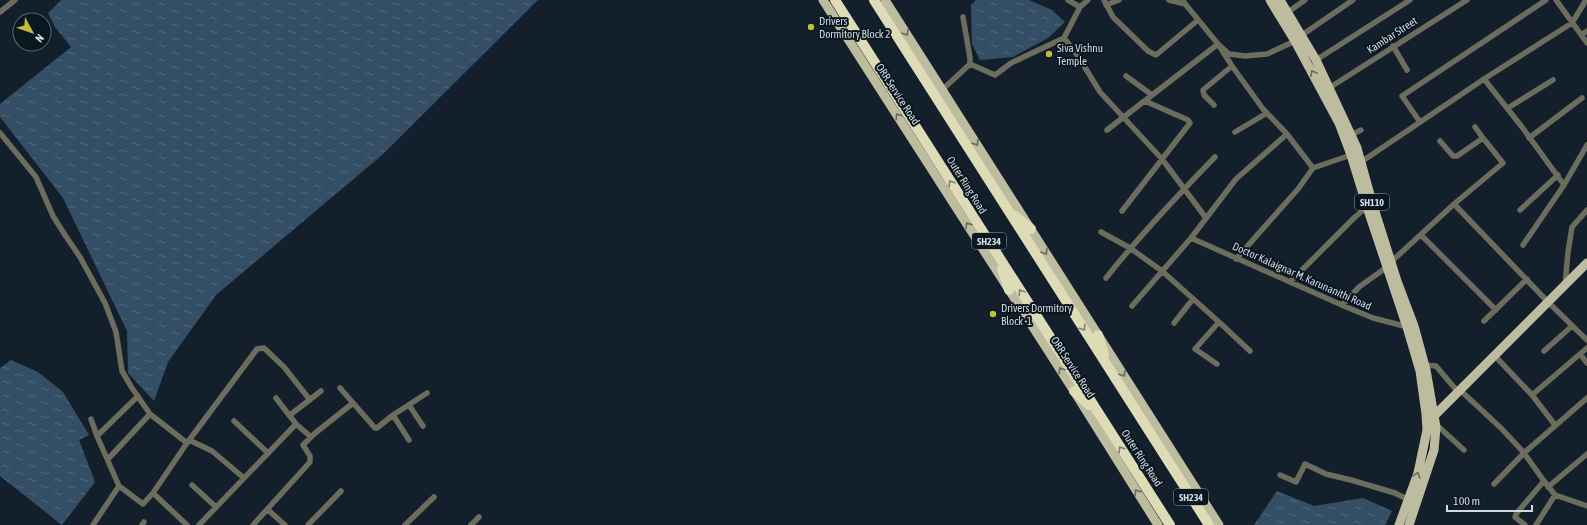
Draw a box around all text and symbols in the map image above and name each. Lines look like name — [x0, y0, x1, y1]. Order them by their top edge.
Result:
north arrow — [12, 12, 52, 52]
street label: Kambar Street — [1365, 14, 1419, 56]
place label: Drivers Dormitory Block 2 — [819, 15, 890, 40]
marker: Drivers Dormitory Block 2 — [806, 22, 816, 32]
one-way arrow — [901, 29, 909, 36]
text: N — [33, 32, 46, 45]
place label: Siva Vishnu Temple — [1057, 42, 1103, 67]
marker: Siva Vishnu Temple — [1044, 49, 1054, 59]
street label: ORR Service Road — [874, 61, 922, 127]
one-way arrow — [1310, 70, 1318, 77]
one-way arrow — [895, 113, 902, 120]
one-way arrow — [971, 139, 978, 146]
street label: Outer Ring Road — [945, 154, 989, 216]
one-way arrow — [949, 180, 956, 187]
road number: SH110 — [1355, 194, 1389, 210]
one-way arrow — [965, 222, 973, 229]
road number: SH234 — [972, 233, 1006, 249]
street label: Doctor Kalaignar M. Karunanithi Road — [1231, 240, 1373, 312]
one-way arrow — [1041, 248, 1048, 255]
one-way arrow — [1019, 289, 1026, 296]
place label: Drivers Dormitory Block -1 — [1001, 302, 1072, 327]
marker: Drivers Dormitory Block -1 — [988, 309, 998, 319]
one-way arrow — [1078, 324, 1086, 331]
street label: ORR Service Road — [1049, 334, 1097, 400]
one-way arrow — [1058, 367, 1065, 374]
one-way arrow — [1118, 370, 1126, 377]
street label: Outer Ring Road — [1119, 427, 1165, 489]
one-way arrow — [1119, 446, 1126, 453]
one-way arrow — [1412, 472, 1421, 479]
scale bar — [1447, 487, 1532, 513]
one-way arrow — [1134, 489, 1142, 496]
road number: SH234 — [1174, 489, 1208, 505]
text: 100 m — [1453, 494, 1480, 508]

